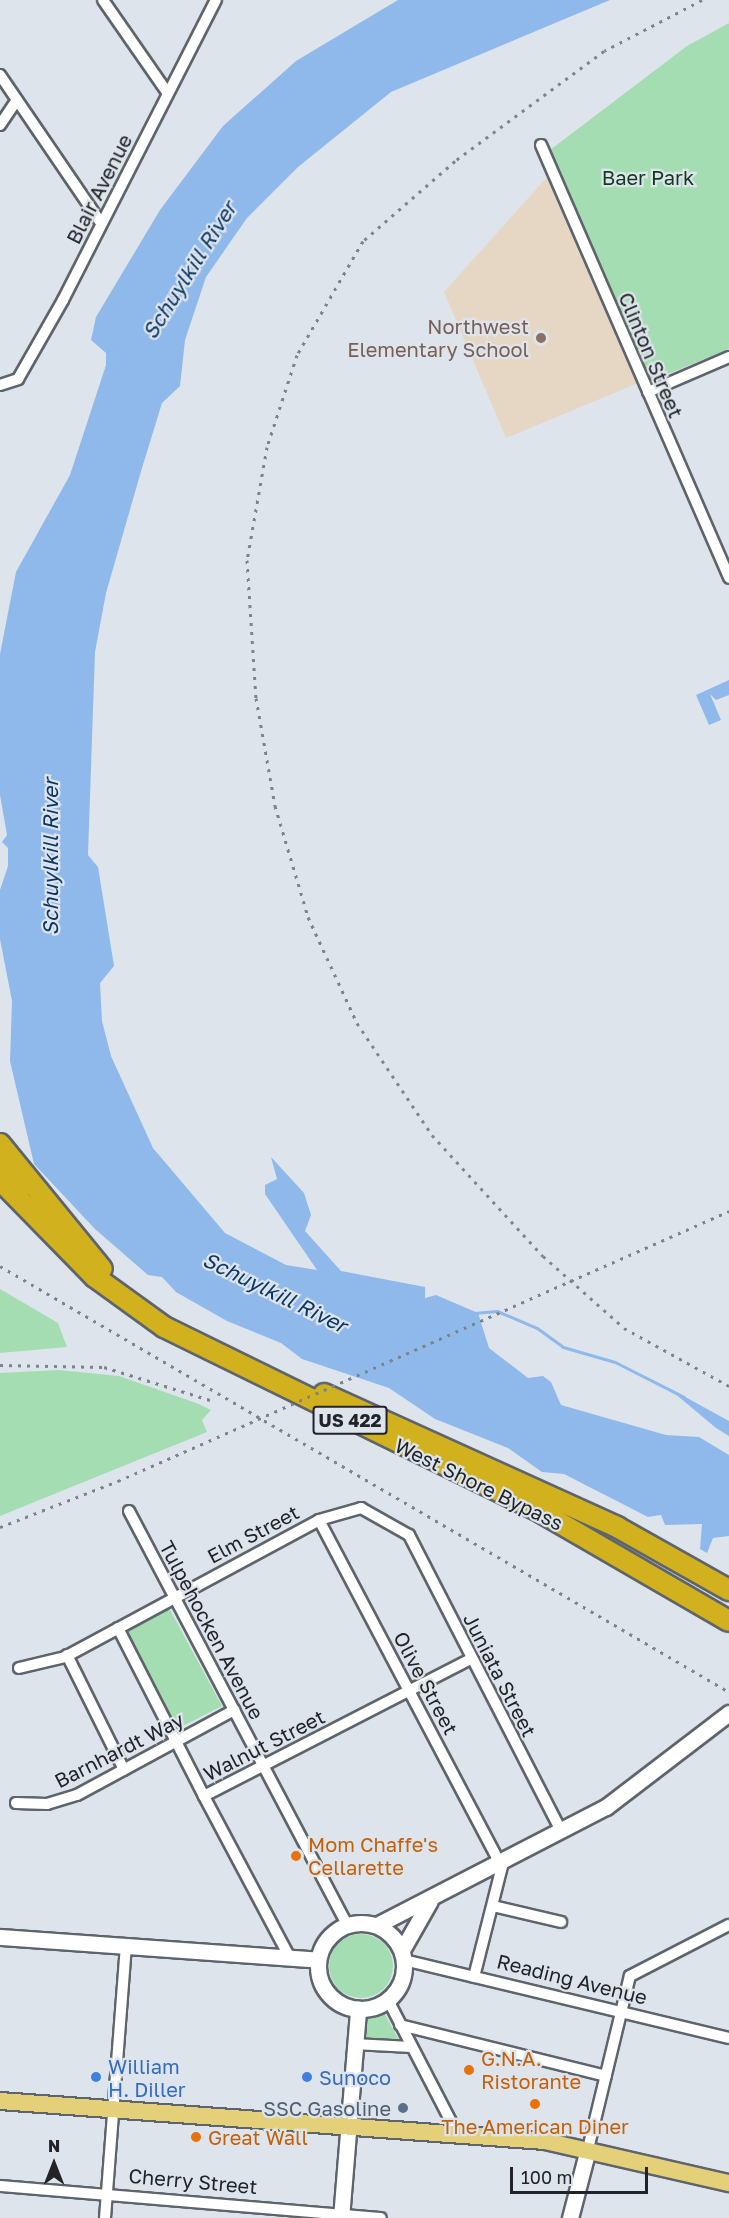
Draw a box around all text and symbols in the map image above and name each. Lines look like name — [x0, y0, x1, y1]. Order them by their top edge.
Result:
street label: Blair Avenue — [61, 130, 137, 248]
park label: Baer Park — [602, 165, 694, 189]
water label: Schuylkill River — [137, 197, 241, 343]
street label: Clinton Street — [614, 289, 688, 421]
place label: Northwest Elementary School — [347, 314, 529, 361]
marker: Northwest Elementary School — [534, 331, 548, 345]
water label: Schuylkill River — [37, 779, 63, 935]
water label: Schuylkill River — [199, 1246, 351, 1338]
road number: US 422 — [312, 1405, 388, 1435]
street label: West Shore Bypass — [391, 1433, 567, 1535]
street label: Elm Street — [203, 1500, 303, 1568]
street label: Tulpehocken Avenue — [155, 1537, 269, 1723]
street label: Juniata Street — [459, 1609, 541, 1741]
street label: Olive Street — [389, 1627, 463, 1739]
street label: Walnut Street — [199, 1704, 329, 1786]
street label: Barnhardt Way — [50, 1707, 188, 1793]
place label: Mom Chaffe's Cellarette — [308, 1832, 438, 1879]
marker: Mom Chaffe's Cellarette — [289, 1849, 303, 1863]
street label: Reading Avenue — [494, 1949, 650, 2009]
place label: G.N.A. Ristorante — [481, 2046, 581, 2093]
place label: William H. Diller — [108, 2054, 186, 2101]
marker: G.N.A. Ristorante — [462, 2063, 476, 2077]
place label: Sunoco — [319, 2065, 391, 2089]
marker: William H. Diller — [89, 2070, 103, 2084]
marker: Sunoco — [300, 2070, 314, 2084]
place label: SSC Gasoline — [263, 2096, 391, 2120]
marker: The American Diner — [528, 2097, 542, 2111]
marker: SSC Gasoline — [396, 2101, 410, 2115]
place label: The American Diner — [441, 2114, 629, 2138]
place label: Great Wall — [208, 2125, 308, 2149]
marker: Great Wall — [189, 2130, 203, 2144]
north arrow — [24, 2134, 84, 2194]
text: N — [48, 2136, 60, 2156]
scale bar — [513, 2155, 651, 2193]
street label: Cherry Street — [128, 2163, 258, 2199]
text: 100 m — [521, 2166, 572, 2188]

